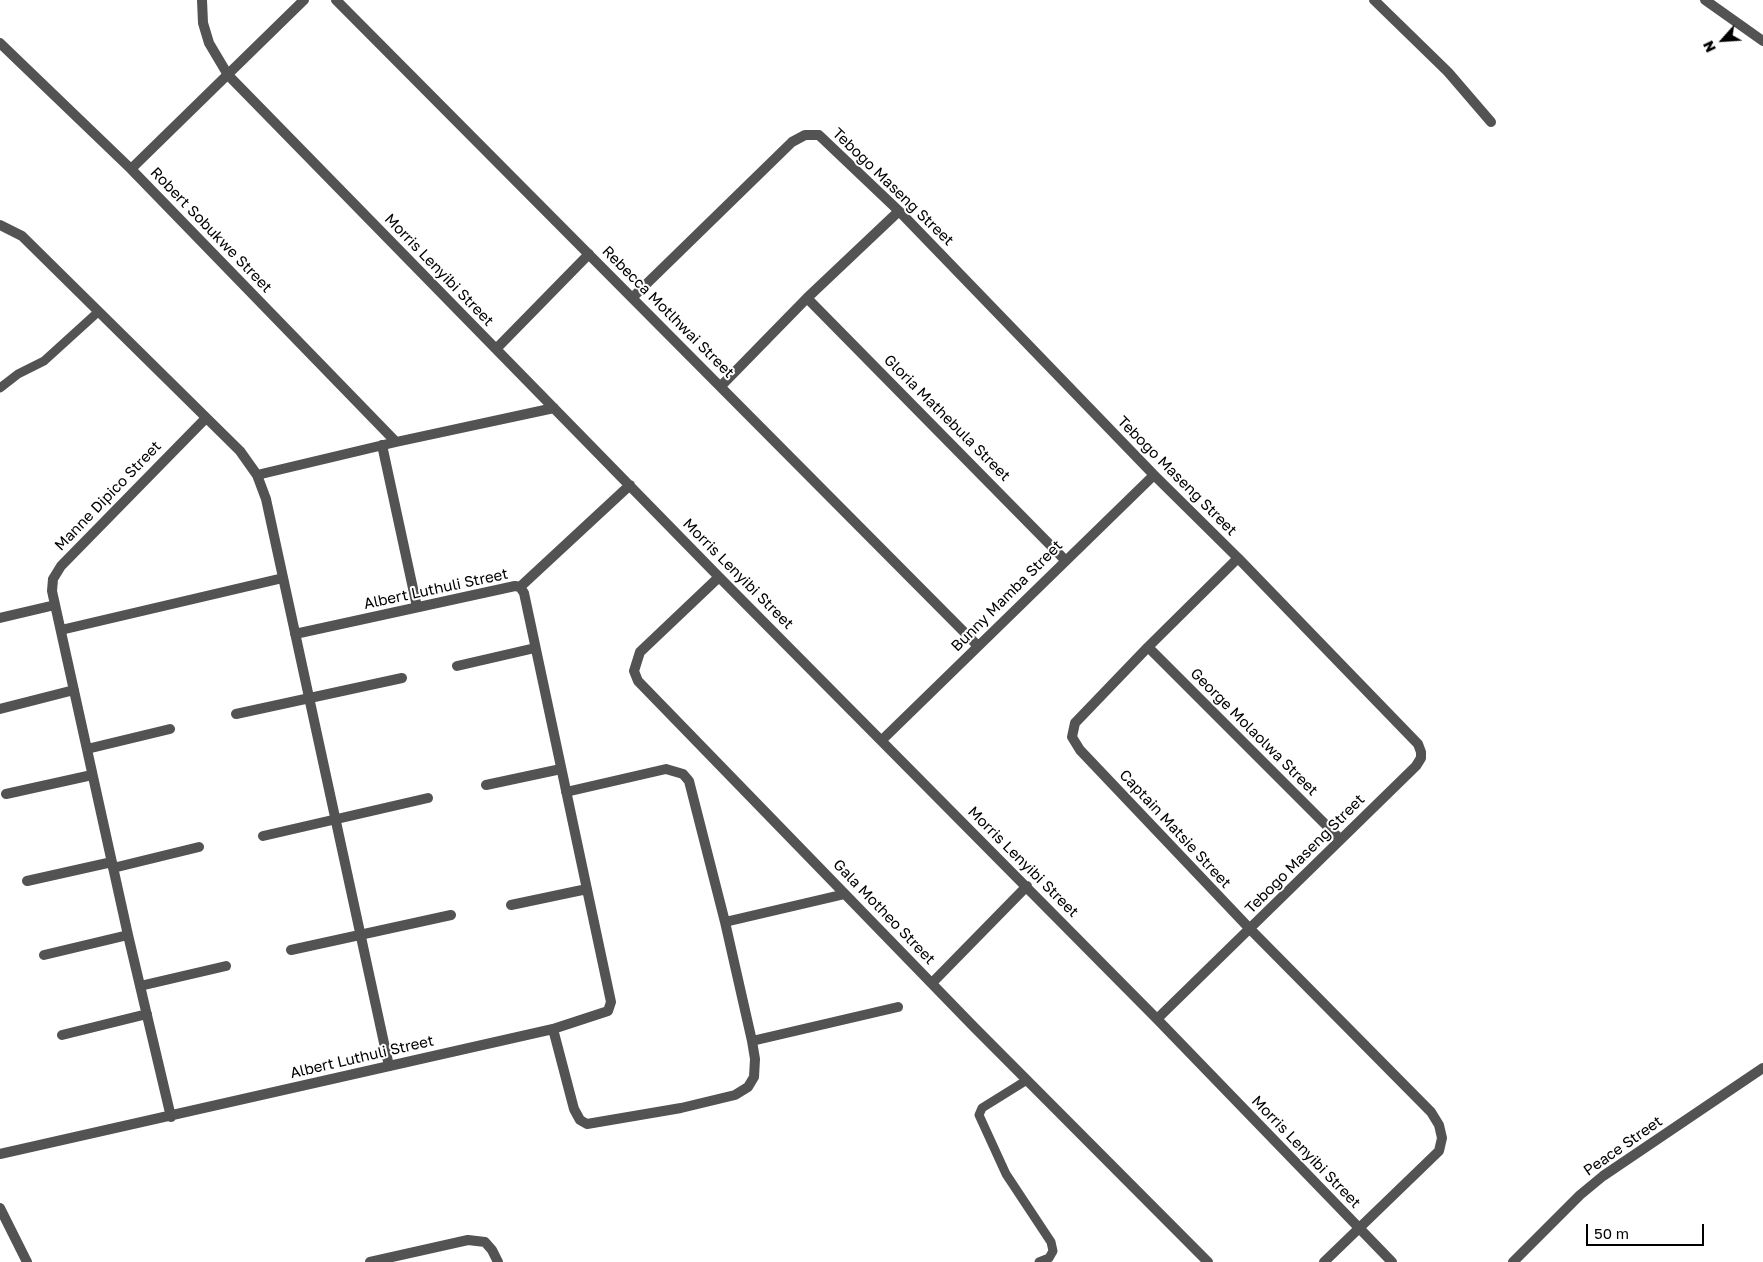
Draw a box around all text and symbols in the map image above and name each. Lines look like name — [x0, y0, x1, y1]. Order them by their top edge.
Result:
north arrow — [1698, 15, 1748, 65]
text: N — [1699, 38, 1719, 55]
street label: Tebogo Maseng Street — [829, 124, 957, 250]
street label: Robert Sobukwe Street — [146, 164, 276, 296]
street label: Morris Lenyibi Street — [381, 210, 497, 330]
street label: Rebecca Motlhwai Street — [598, 242, 738, 382]
street label: Gloria Mathebula Street — [880, 351, 1014, 485]
street label: Tebogo Maseng Street — [1114, 413, 1240, 539]
street label: Manne Dipico Street — [51, 437, 165, 555]
street label: Morris Lenyibi Street — [679, 515, 797, 633]
street label: Bunny Mamba Street — [948, 537, 1066, 655]
street label: Albert Luthuli Street — [362, 565, 510, 613]
street label: George Molaolwa Street — [1186, 664, 1322, 800]
street label: Captain Matsie Street — [1115, 766, 1235, 892]
street label: Tebogo Maseng Street — [1242, 791, 1368, 917]
street label: Morris Lenyibi Street — [964, 803, 1082, 921]
street label: Gala Motheo Street — [829, 856, 939, 968]
street label: Albert Luthuli Street — [288, 1032, 436, 1082]
street label: Morris Lenyibi Street — [1248, 1092, 1364, 1212]
street label: Peace Street — [1580, 1112, 1666, 1180]
scale bar — [1588, 1214, 1706, 1246]
text: 50 m — [1594, 1224, 1629, 1242]

